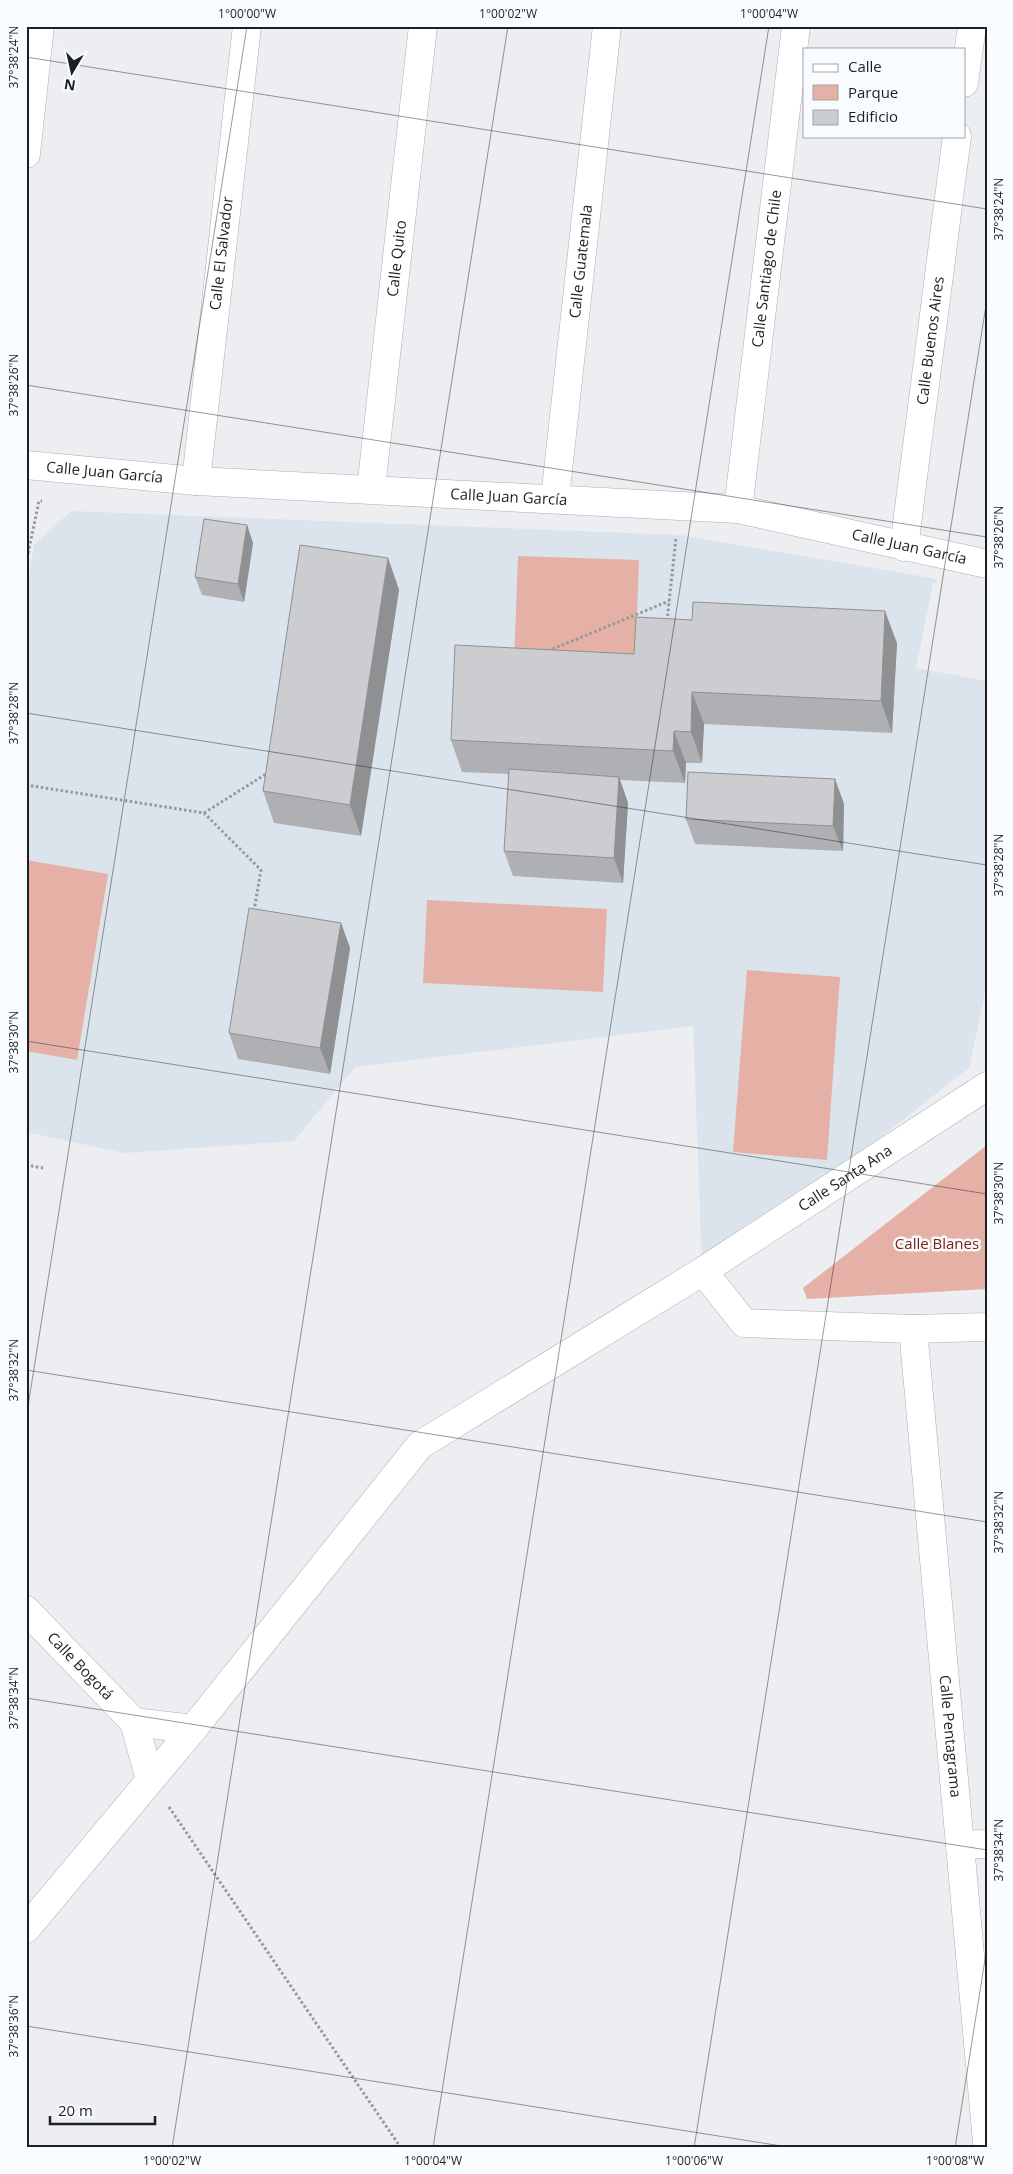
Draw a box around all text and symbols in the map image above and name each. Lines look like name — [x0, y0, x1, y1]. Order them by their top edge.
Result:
text: 1°00'00"W — [218, 5, 276, 22]
text: 1°00'02"W — [479, 5, 537, 22]
text: 1°00'04"W — [740, 5, 798, 22]
text: 37°38'24"N — [5, 26, 22, 88]
north arrow — [48, 48, 98, 98]
legend — [803, 48, 966, 138]
text: Calle — [848, 56, 882, 76]
text: N — [63, 75, 77, 96]
text: Parque — [848, 82, 898, 102]
text: Edificio — [848, 106, 898, 126]
text: 37°38'24"N — [990, 178, 1007, 240]
street label: Calle Santiago de Chile — [746, 189, 785, 348]
street label: Calle El Salvador — [204, 195, 237, 311]
street label: Calle Guatemala — [564, 203, 596, 319]
street label: Calle Quito — [382, 219, 410, 298]
street label: Calle Buenos Aires — [911, 275, 948, 406]
text: 37°38'26"N — [5, 354, 22, 416]
street label: Calle Juan García — [45, 456, 164, 487]
street label: Calle Juan García — [450, 483, 568, 509]
text: 37°38'26"N — [990, 506, 1007, 568]
street label: Calle Juan García — [850, 523, 969, 568]
text: 37°38'28"N — [5, 682, 22, 744]
text: 37°38'28"N — [990, 834, 1007, 896]
text: 37°38'30"N — [5, 1011, 22, 1073]
street label: Calle Santa Ana — [794, 1140, 895, 1215]
text: 37°38'30"N — [990, 1162, 1007, 1224]
park label: Calle Blanes — [895, 1233, 979, 1253]
text: 37°38'32"N — [5, 1339, 22, 1401]
text: 37°38'32"N — [990, 1491, 1007, 1553]
street label: Calle Bogotá — [43, 1627, 118, 1704]
text: 37°38'34"N — [5, 1667, 22, 1729]
street label: Calle Pentagrama — [936, 1674, 967, 1798]
text: 37°38'34"N — [990, 1819, 1007, 1881]
text: 37°38'36"N — [5, 1995, 22, 2057]
scale bar — [50, 2094, 155, 2126]
text: 20 m — [58, 2100, 93, 2120]
text: 1°00'02"W — [143, 2152, 201, 2169]
text: 1°00'04"W — [404, 2152, 462, 2169]
text: 1°00'06"W — [665, 2152, 723, 2169]
text: 1°00'08"W — [926, 2152, 984, 2169]

